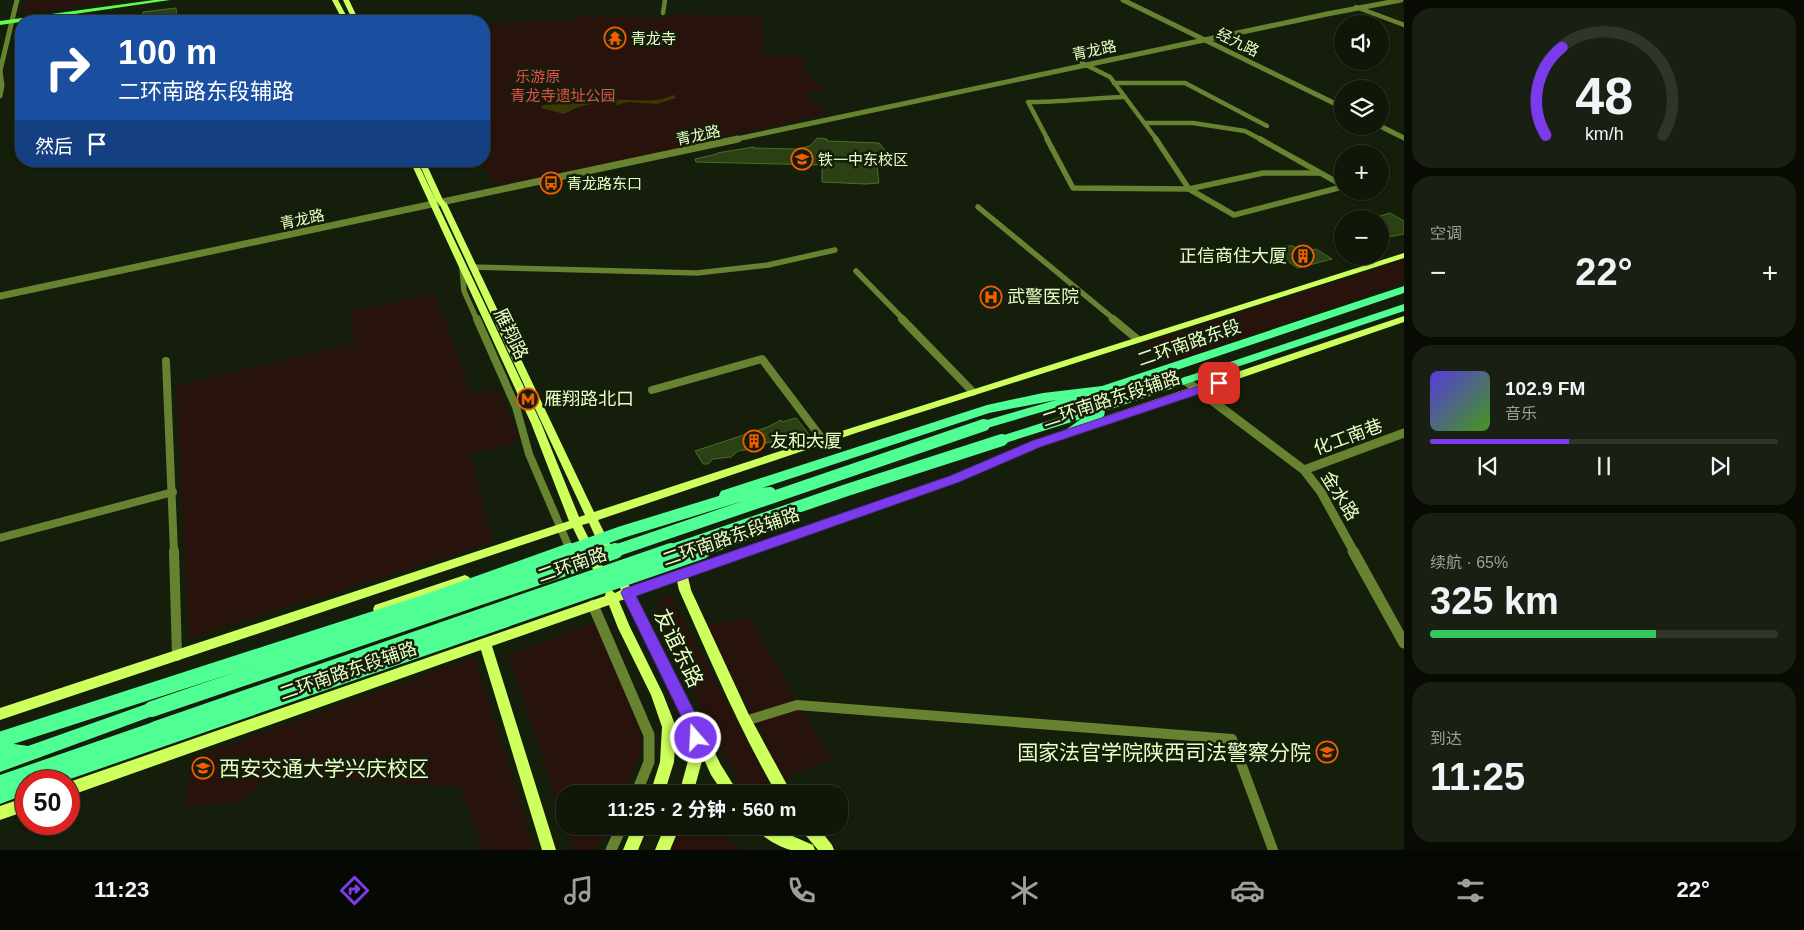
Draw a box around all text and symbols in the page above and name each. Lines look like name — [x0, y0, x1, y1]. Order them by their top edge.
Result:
map controls — [1334, 15, 1389, 265]
button: sound — [1334, 15, 1389, 70]
street label: 经九路 — [1214, 24, 1262, 60]
temple icon: 青龙寺 — [603, 26, 627, 50]
place label: 青龙寺 — [631, 30, 676, 47]
text: 100 m — [118, 32, 217, 71]
icon: right — [35, 35, 100, 100]
street label: 青龙路 — [1070, 37, 1118, 63]
text: 48 — [1575, 67, 1633, 125]
park label: 乐游原 — [515, 68, 561, 85]
text: 二环南路东段辅路 — [118, 79, 294, 104]
button: layers — [1334, 80, 1389, 135]
park label: 青龙寺遗址公园 — [510, 87, 616, 104]
street label: 青龙路 — [674, 122, 722, 148]
text: km/h — [1585, 124, 1623, 144]
icon: arrive — [83, 130, 111, 158]
text: 然后 — [35, 136, 73, 157]
button: + — [1334, 145, 1389, 200]
school or university icon: 铁一中东校区 — [790, 147, 814, 171]
place label: 铁一中东校区 — [818, 151, 908, 168]
bus stop icon: 青龙路东口 — [539, 171, 563, 195]
place label: 青龙路东口 — [567, 175, 642, 192]
street label: 青龙路 — [278, 206, 326, 232]
button: − — [1334, 210, 1389, 265]
text: 空调 — [1430, 225, 1462, 242]
building icon: 正信商住大厦 — [1291, 244, 1315, 268]
place label: 正信商住大厦 — [1179, 246, 1287, 266]
text: 22° — [1575, 251, 1633, 293]
text: − — [1430, 257, 1446, 288]
text: + — [1762, 257, 1778, 288]
hospital icon: 武警医院 — [979, 285, 1003, 309]
place label: 武警医院 — [1007, 287, 1079, 307]
street label: 雁翔路 — [490, 305, 532, 363]
street label: 二环南路东段 — [1135, 316, 1243, 370]
pin — [1198, 362, 1240, 404]
street label: 二环南路东段辅路 — [1039, 367, 1183, 431]
icon: arrive — [1205, 369, 1233, 397]
text: 102.9 FM — [1505, 378, 1585, 399]
metro station icon: 雁翔路北口 — [516, 387, 540, 411]
place label: 雁翔路北口 — [544, 389, 634, 409]
text: 音乐 — [1505, 405, 1537, 422]
street label: 化工南巷 — [1311, 415, 1385, 459]
building icon: 友和大厦 — [742, 429, 766, 453]
place label: 友和大厦 — [770, 431, 842, 451]
icon: previous — [1474, 452, 1502, 480]
icon: pause — [1590, 452, 1618, 480]
icon: next — [1706, 452, 1734, 480]
street label: 金水路 — [1317, 468, 1363, 524]
street label: 二环南路东段辅路 — [660, 504, 802, 570]
street label: 二环南路 — [535, 544, 609, 586]
text: 续航 · 65% — [1430, 554, 1508, 571]
text: 325 km — [1430, 580, 1559, 622]
street label: 友谊东路 — [650, 605, 708, 691]
street label: 二环南路东段辅路 — [277, 638, 419, 704]
position arrow — [669, 711, 721, 763]
text: 到达 — [1430, 730, 1462, 747]
school or university icon: 国家法官学院陕西司法警察分院 — [1315, 740, 1339, 764]
place label: 国家法官学院陕西司法警察分院 — [1017, 741, 1311, 764]
school or university icon: 西安交通大学兴庆校区 — [191, 756, 215, 780]
text: 11:25 — [1430, 756, 1525, 798]
place label: 西安交通大学兴庆校区 — [219, 757, 429, 780]
speed limit sign: 50 — [15, 770, 80, 835]
text: 11:25 · 2 分钟 · 560 m — [607, 799, 797, 820]
icon: directions — [337, 873, 372, 908]
icon: music — [561, 873, 596, 908]
icon: phone — [784, 873, 819, 908]
icon: climate — [1007, 873, 1042, 908]
icon: car — [1230, 873, 1265, 908]
icon: filters — [1453, 873, 1488, 908]
text: 11:23 — [94, 877, 149, 902]
text: 22° — [1677, 877, 1710, 902]

